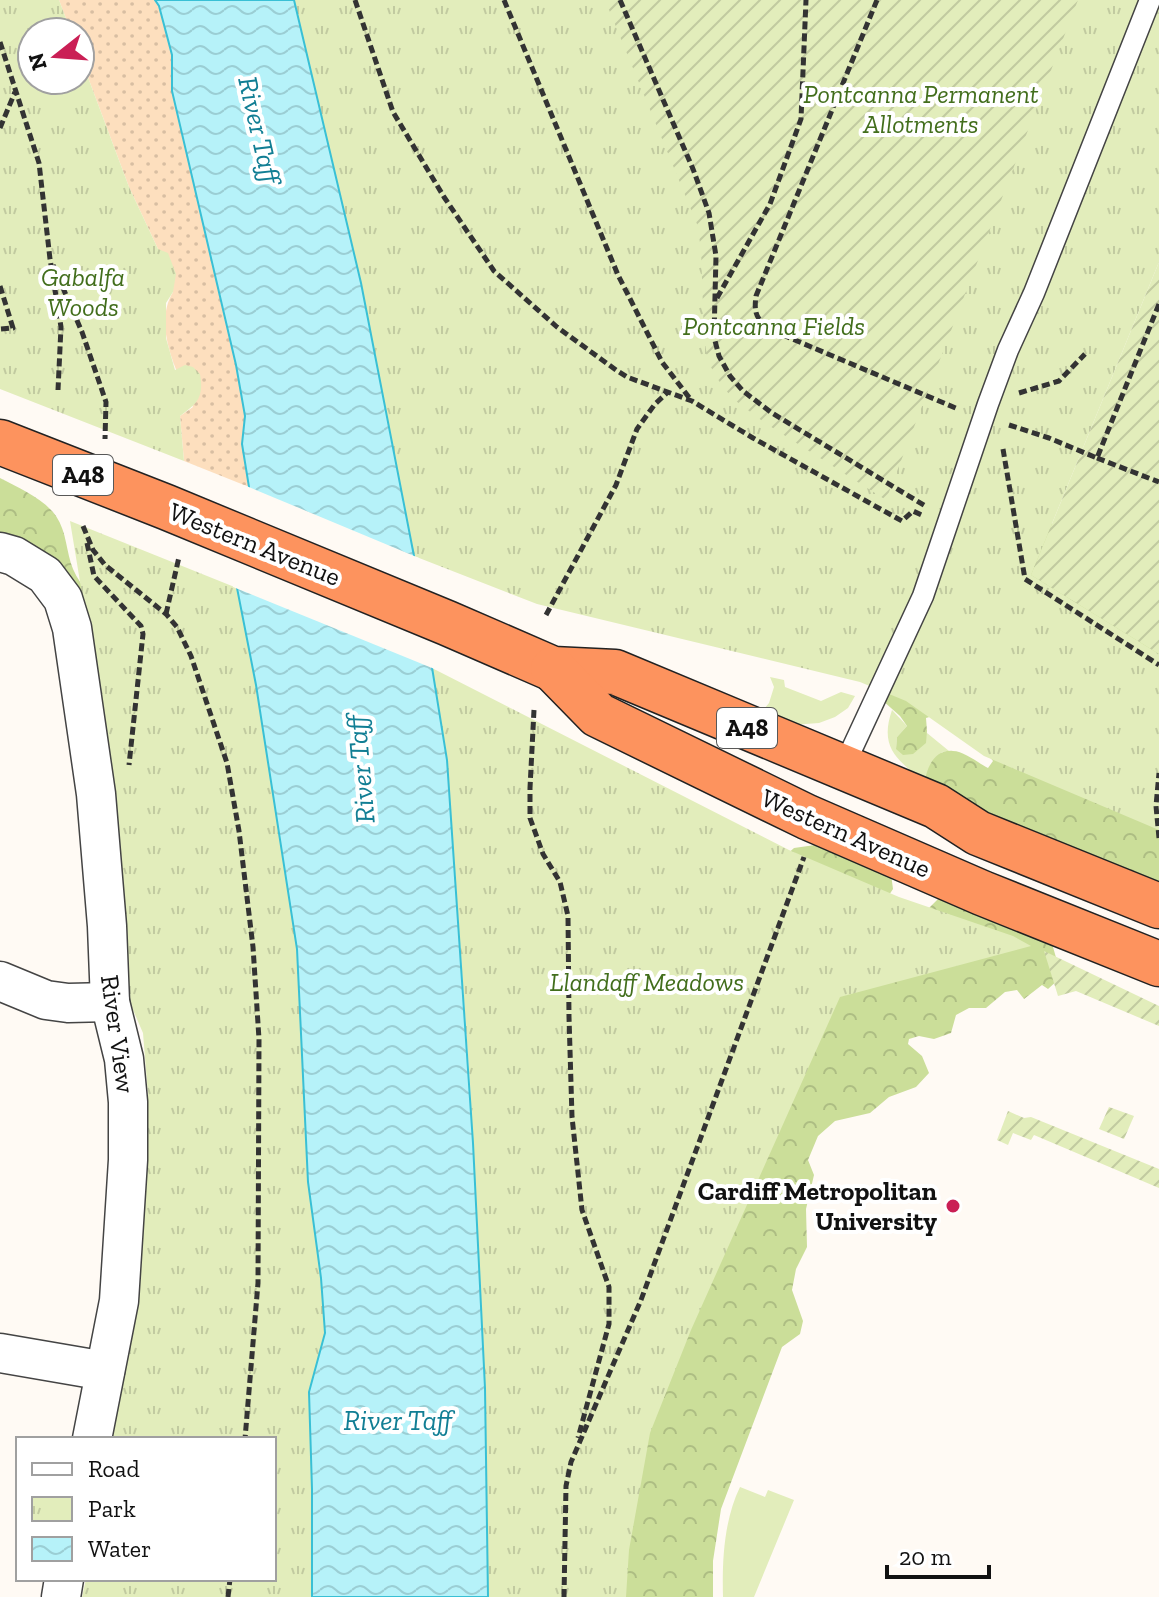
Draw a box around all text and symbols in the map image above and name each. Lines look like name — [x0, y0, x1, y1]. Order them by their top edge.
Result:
north arrow — [16, 16, 96, 96]
text: N — [22, 49, 53, 74]
water label: River Taff — [231, 73, 289, 190]
park label: Pontcanna Permanent Allotments — [803, 78, 1039, 140]
park label: Gabalfa Woods — [41, 261, 125, 323]
park label: Pontcanna Fields — [683, 310, 865, 342]
road number: A48 — [53, 455, 113, 495]
street label: Western Avenue — [165, 495, 345, 593]
road number: A48 — [717, 708, 777, 748]
water label: River Taff — [339, 710, 382, 825]
street label: Western Avenue — [756, 781, 936, 885]
park label: Llandaff Meadows — [550, 966, 744, 998]
street label: River View — [94, 973, 142, 1095]
place label: Cardiff Metropolitan University — [698, 1175, 938, 1237]
marker: Cardiff Metropolitan University — [944, 1197, 962, 1215]
water label: River Taff — [343, 1404, 456, 1437]
legend — [16, 1437, 276, 1581]
text: Road — [88, 1454, 140, 1483]
text: Park — [88, 1494, 136, 1523]
scale bar — [887, 1529, 989, 1579]
text: Water — [88, 1534, 151, 1563]
text: 20 m — [899, 1542, 952, 1571]

